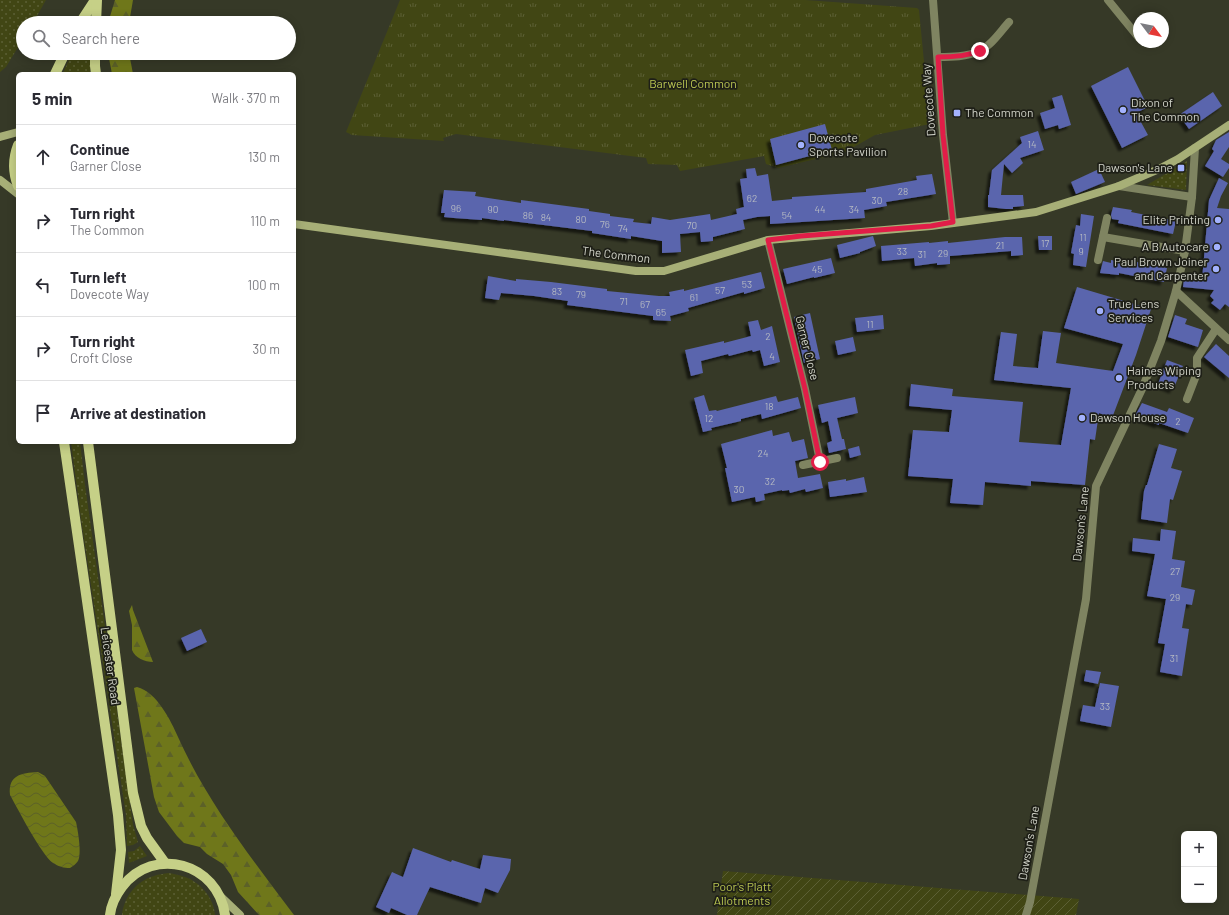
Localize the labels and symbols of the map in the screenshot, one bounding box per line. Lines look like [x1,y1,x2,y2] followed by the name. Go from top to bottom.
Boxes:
[1133,12,1169,48] north arrow
[971,42,989,60] route end
[918,63,938,137] street label: Dovecote Way
[649,76,737,90] park label: Barwell Common
[1131,95,1200,123] place label: Dixon of The Common
[965,105,1034,119] place label: The Common
[1118,105,1128,115] marker: Dixon of The Common
[952,108,962,118] marker: The Common
[809,130,887,158] place label: Dovecote Sports Pavilion
[1027,138,1037,150] house number: 14
[796,140,806,150] marker: Dovecote Sports Pavilion
[1098,160,1173,174] place label: Dawson's Lane
[1176,163,1186,173] marker: Dawson's Lane
[898,185,908,197] house number: 28
[747,192,757,204] house number: 62
[872,194,882,206] house number: 30
[451,202,461,214] house number: 96
[488,203,498,215] house number: 90
[814,203,826,215] house number: 44
[849,203,859,215] house number: 34
[523,209,533,221] house number: 86
[782,209,792,221] house number: 54
[541,211,551,223] house number: 84
[1143,212,1210,226] place label: Elite Printing
[576,213,586,225] house number: 80
[1213,215,1223,225] marker: Elite Printing
[600,218,610,230] house number: 76
[687,219,697,231] house number: 70
[618,222,628,234] house number: 74
[1079,231,1087,243] house number: 11
[1041,237,1049,249] house number: 17
[996,239,1004,251] house number: 21
[1142,239,1209,253] place label: A B Autocare
[1212,242,1222,252] marker: A B Autocare
[581,243,651,265] street label: The Common
[897,245,907,257] house number: 33
[1078,245,1084,257] house number: 9
[938,247,948,259] house number: 29
[918,248,926,260] house number: 31
[1114,254,1209,282] place label: Paul Brown Joiner and Carpenter
[812,263,822,275] house number: 45
[1211,264,1221,274] marker: Paul Brown Joiner and Carpenter
[742,278,752,290] house number: 53
[715,284,725,296] house number: 57
[552,285,562,297] house number: 83
[576,288,586,300] house number: 79
[690,291,698,303] house number: 61
[620,295,628,307] house number: 71
[1108,296,1159,324] place label: True Lens Services
[640,298,650,310] house number: 67
[656,306,666,318] house number: 65
[1095,306,1105,316] marker: True Lens Services
[793,314,823,382] street label: Garner Close
[866,318,874,330] house number: 11
[765,330,771,342] house number: 2
[769,350,775,362] house number: 4
[1127,363,1201,391] place label: Haines Wiping Products
[1114,373,1124,383] marker: Haines Wiping Products
[765,400,773,412] house number: 18
[1090,410,1166,424] place label: Dawson House
[705,412,713,424] house number: 12
[1077,413,1087,423] marker: Dawson House
[1175,415,1181,427] house number: 2
[758,447,768,459] house number: 24
[811,453,829,471] route start
[765,475,775,487] house number: 32
[734,483,744,495] house number: 30
[1069,486,1091,562] street label: Dawson's Lane
[1170,565,1180,577] house number: 27
[1170,591,1180,603] house number: 29
[99,626,123,706] street label: Leicester Road
[1170,652,1178,664] house number: 31
[1100,700,1110,712] house number: 33
[1015,805,1041,881] street label: Dawson's Lane
[713,879,771,907] park label: Poor's Platt Allotments

